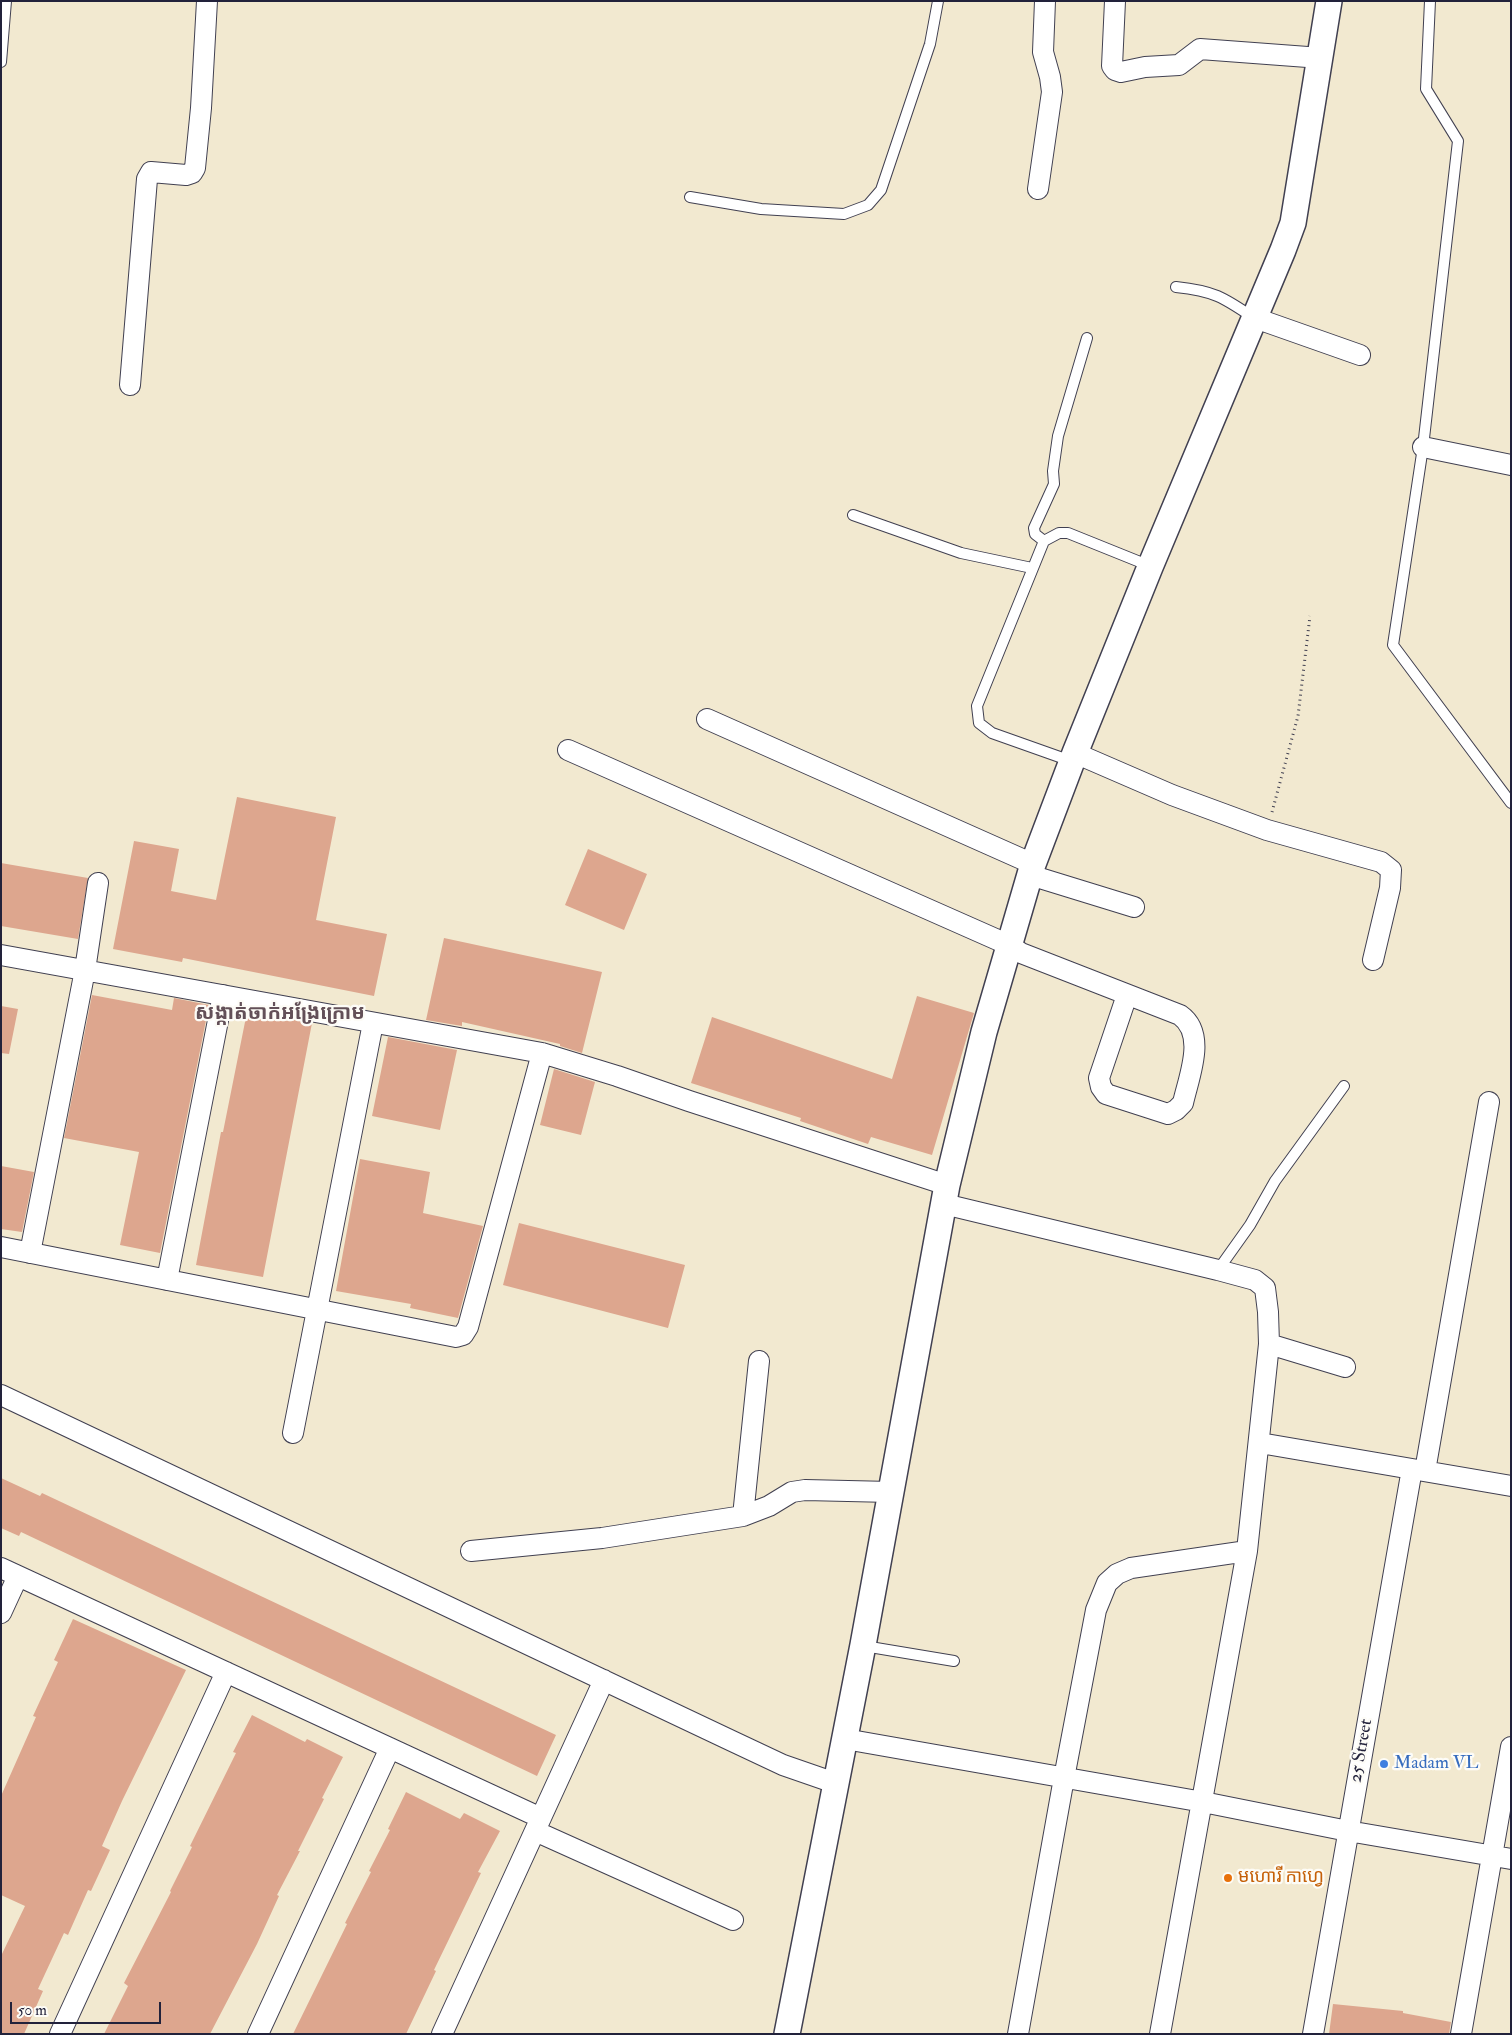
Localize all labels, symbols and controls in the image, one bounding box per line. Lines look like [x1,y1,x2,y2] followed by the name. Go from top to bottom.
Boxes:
[195,1003,365,1027] district label: សង្កាត់ចាក់អង្រែក្រោម
[1346,1718,1378,1784] street label: 25 Street
[1394,1753,1478,1775] place label: Madam VL
[1378,1758,1390,1770] marker: Madam VL
[1238,1867,1324,1889] place label: មហោរី កាហ្វេ
[1222,1872,1234,1884] marker: មហោរី កាហ្វេ
[12,1992,164,2024] scale bar
[18,2001,47,2020] text: 50 m

